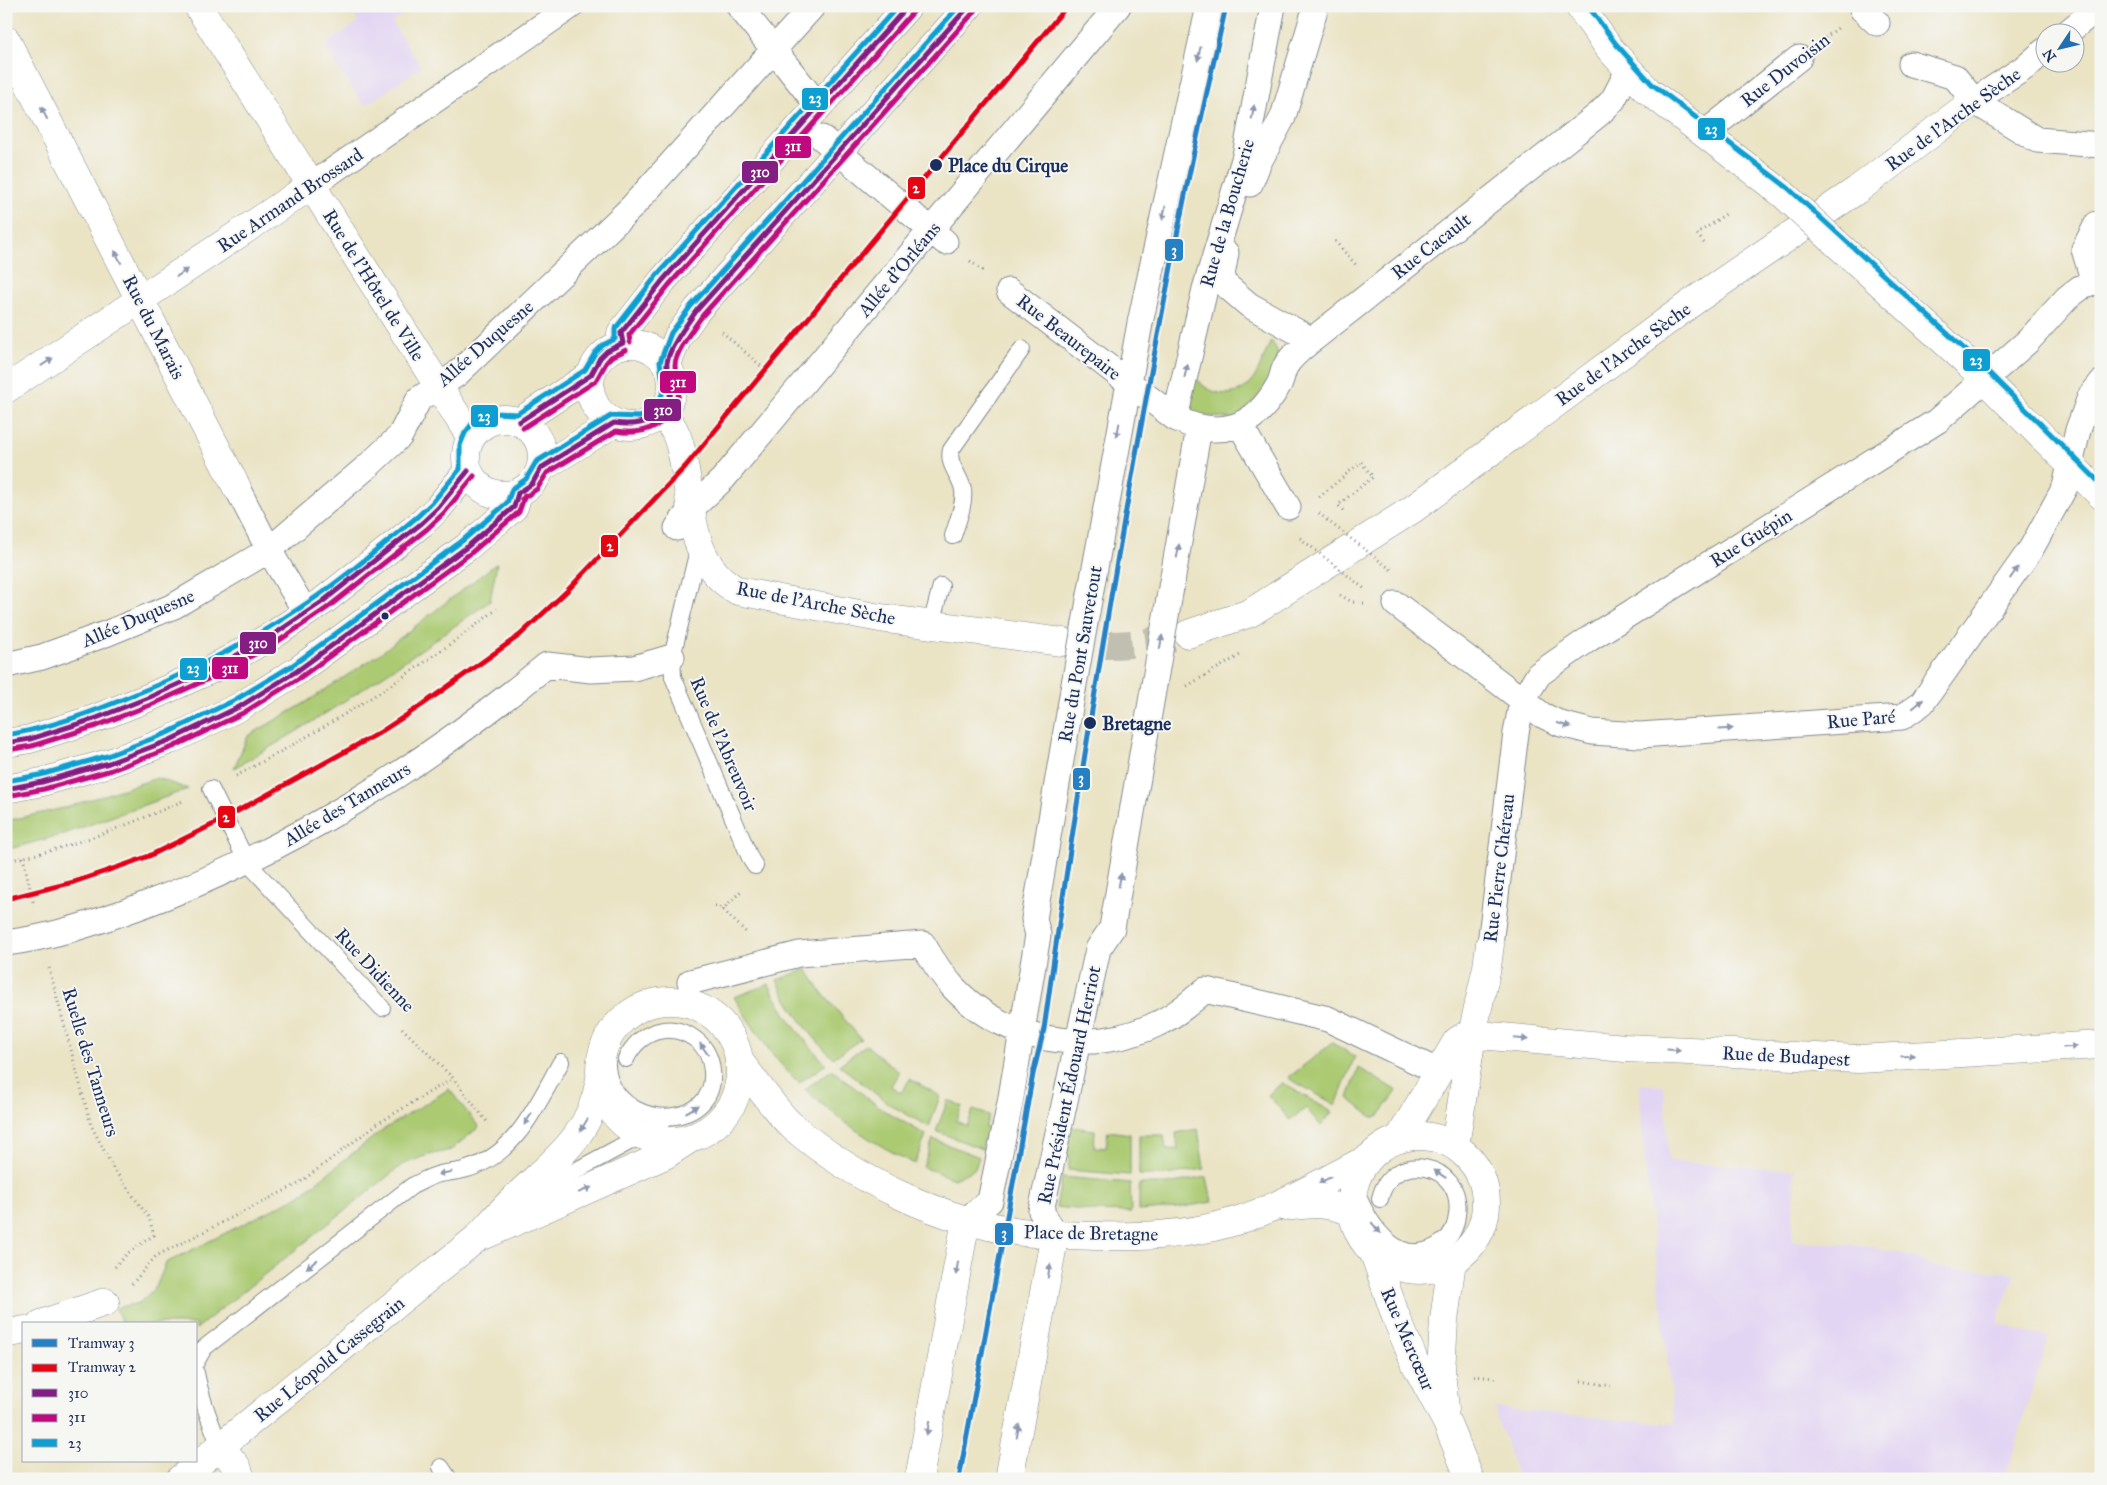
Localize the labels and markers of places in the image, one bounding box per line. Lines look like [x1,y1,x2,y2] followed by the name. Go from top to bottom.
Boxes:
[948,154,1068,178] place label: Place du Cirque
[928,157,944,173] marker: Place du Cirque
[380,611,390,621] unlabelled marker
[1102,712,1171,736] place label: Bretagne
[1082,715,1098,731] marker: Bretagne

